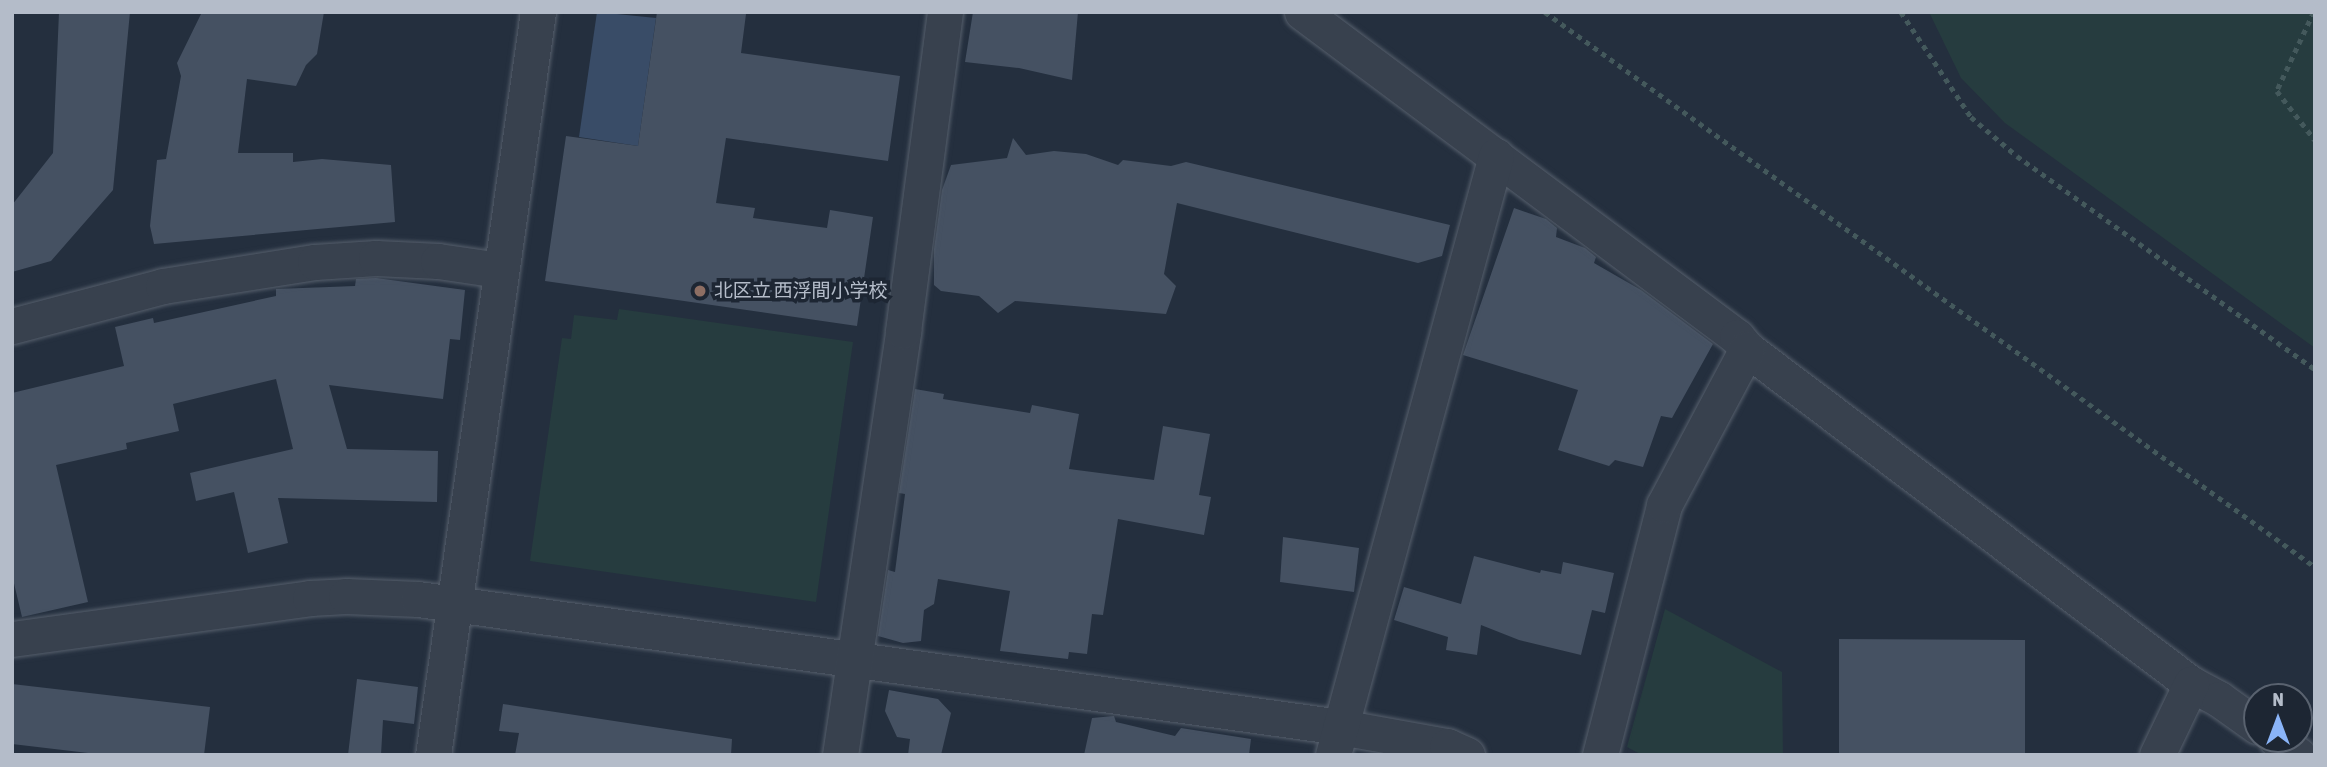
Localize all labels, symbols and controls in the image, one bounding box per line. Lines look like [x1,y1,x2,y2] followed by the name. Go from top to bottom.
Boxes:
[714,280,888,302] place label: 北区立 西浮間小学校
[692,283,708,299] marker: 北区立 西浮間小学校
[2243,683,2313,753] north arrow
[2272,688,2284,710] text: N

